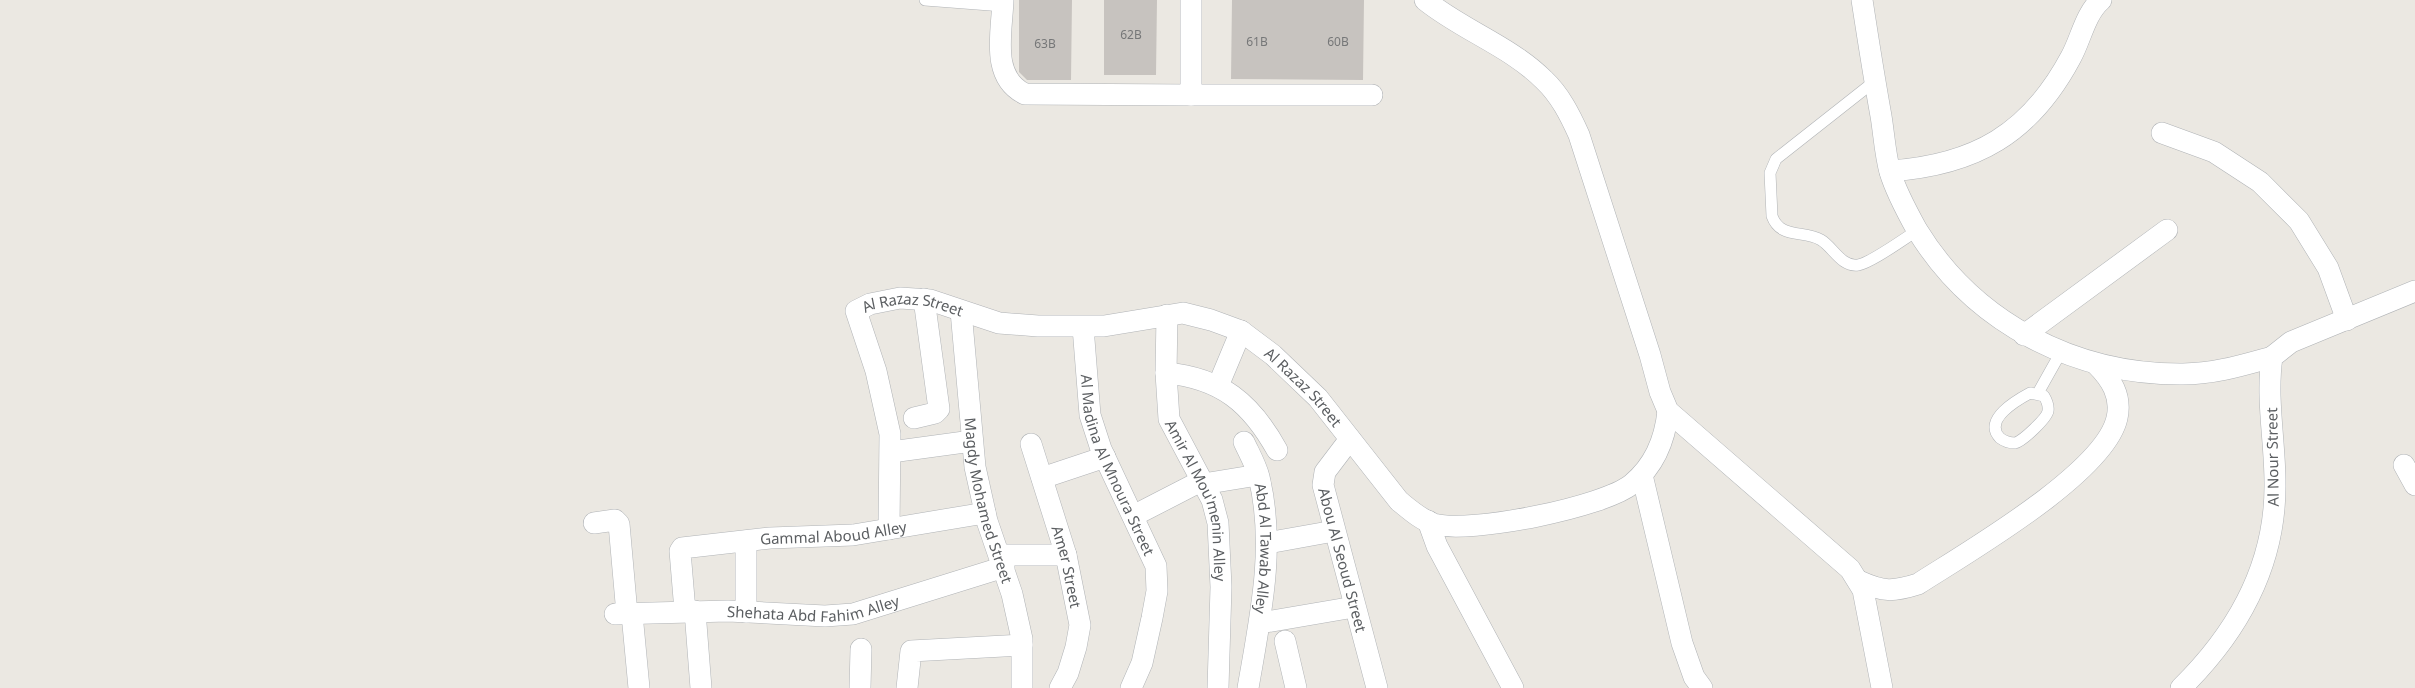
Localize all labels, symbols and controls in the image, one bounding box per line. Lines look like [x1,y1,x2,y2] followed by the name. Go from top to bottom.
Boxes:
[1120,26,1142,43] house number: 62B
[1246,33,1268,50] house number: 61B
[1327,33,1349,50] house number: 60B
[1034,35,1056,52] house number: 63B
[858,288,967,321] street label: Al Razaz Street
[1261,342,1347,431] street label: Al Razaz Street
[1077,374,1160,559] street label: Al Madina Al Mnoura Street
[2261,407,2283,507] street label: Al Nour Street
[1161,416,1231,582] street label: Amir Al Mou'menin Alley
[961,417,1018,586] street label: Magdy Mohamed Street
[1251,481,1276,615] street label: Abd Al Tawab Alley
[1314,485,1372,635] street label: Abou Al Seoud Street
[759,516,908,549] street label: Gammal Aboud Alley
[1047,523,1086,610] street label: Amer Street
[726,590,902,626] street label: Shehata Abd Fahim Alley

